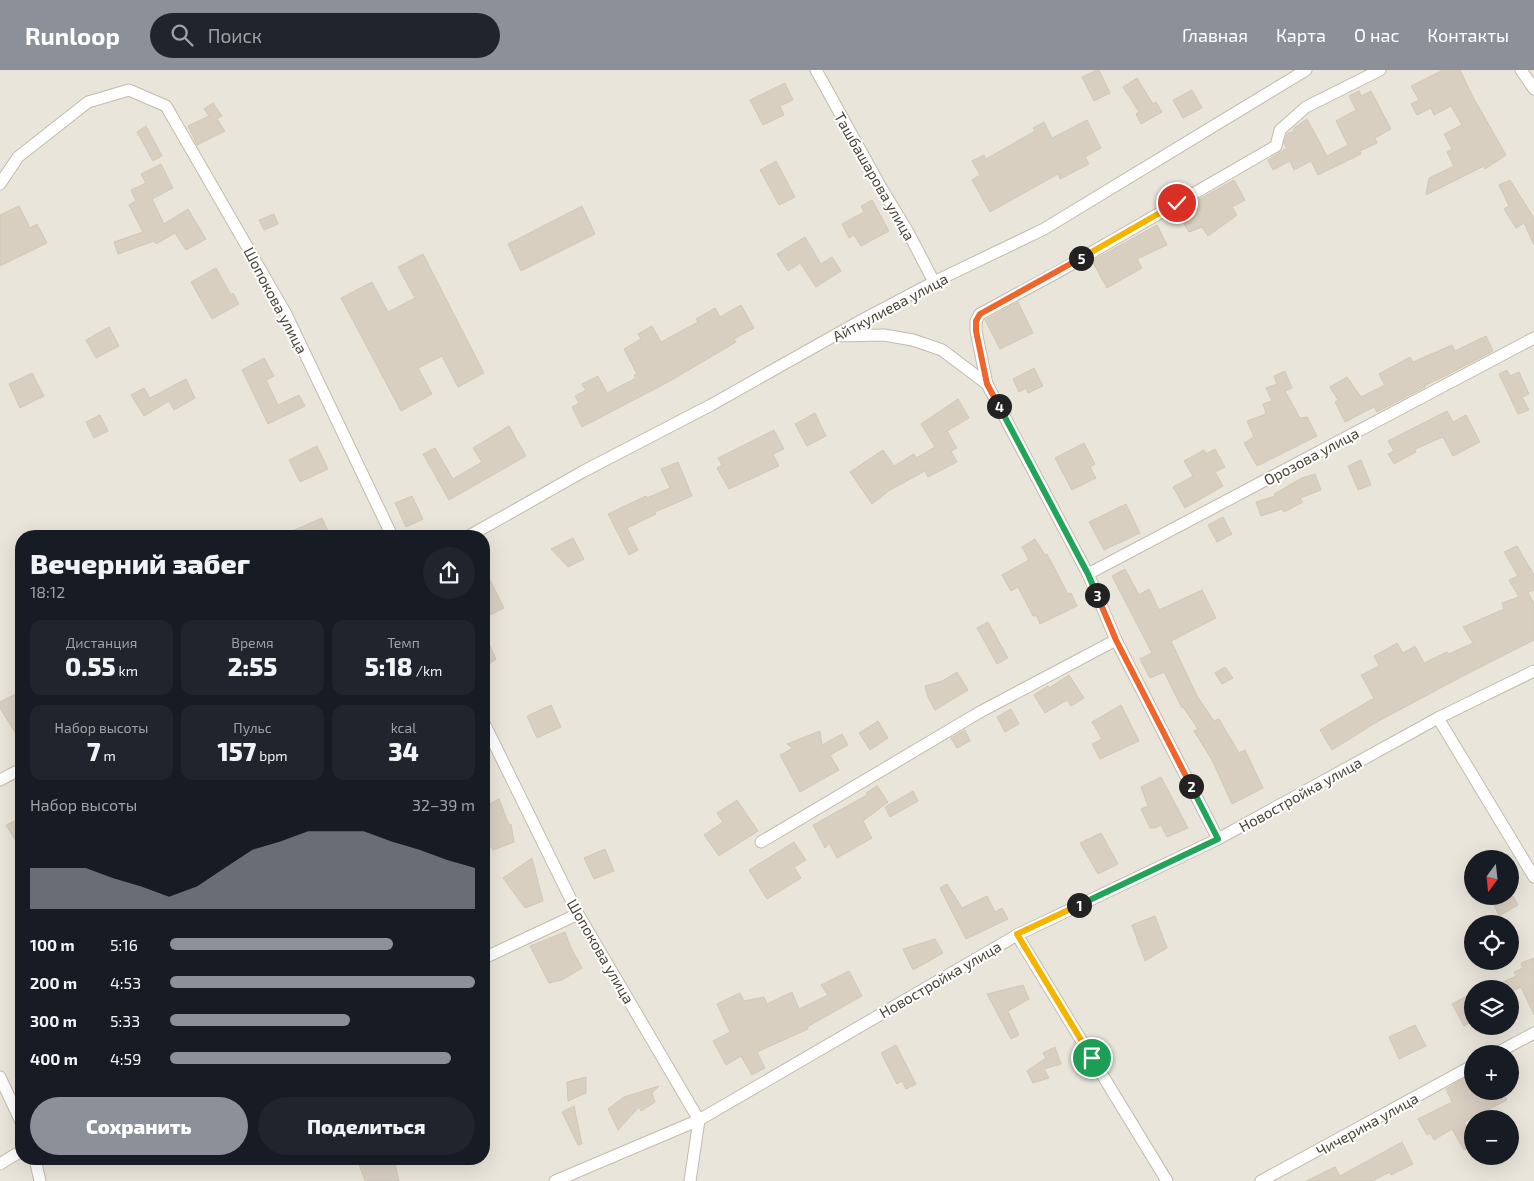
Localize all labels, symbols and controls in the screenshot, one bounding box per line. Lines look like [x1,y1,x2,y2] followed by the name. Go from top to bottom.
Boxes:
[150,13,500,58] search box
[25,21,120,50] text: Runloop
[168,21,196,49] icon: search
[208,24,262,47] text: Поиск
[1182,24,1248,46] text: Главная
[1276,24,1326,46] text: Карта
[1354,24,1399,46] text: О нас
[1427,24,1509,46] text: Контакты
[830,108,919,244] street label: Ташбашарова улица
[1156,182,1198,224] pin
[1163,189,1191,217] icon: check
[239,244,312,357] street label: Шопокова улица
[1068,246,1094,270] pin: 5
[1078,250,1085,267] text: 5
[829,269,951,346] street label: Айткулиева улица
[986,394,1012,418] pin: 4
[995,398,1004,415] text: 4
[1260,423,1362,489] street label: Орозова улица
[30,546,250,580] text: Вечерний забег
[423,547,475,599] button: share
[30,582,65,601] text: 18:12
[1084,582,1110,608] pin: 3
[1094,587,1101,604] text: 3
[66,634,137,651] text: Дистанция
[231,634,274,651] text: Время
[387,634,420,651] text: Темп
[65,651,116,681] text: 0.55
[228,651,277,681] text: 2:55
[365,651,413,681] text: 5:18
[116,662,138,679] text: km
[413,662,442,679] text: /km
[55,719,148,736] text: Набор высоты
[233,719,272,736] text: Пульс
[391,719,416,736] text: kcal
[87,736,101,766] text: 7
[217,736,256,766] text: 157
[388,736,419,766] text: 34
[101,747,116,764] text: m
[256,747,288,764] text: bpm
[1235,753,1365,836] street label: Новостройка улица
[1178,774,1204,798] pin: 2
[1187,778,1196,795] text: 2
[30,795,137,814] text: Набор высоты
[412,795,475,814] text: 32–39 m
[1464,850,1519,905] north arrow
[1464,850,1519,1165] map controls
[1066,892,1092,918] pin: 1
[563,895,638,1007] street label: Шопокова улица
[1076,897,1083,914] text: 1
[1464,915,1519,970] button: locate
[30,935,75,954] text: 100 m
[110,935,138,954] text: 5:16
[876,937,1005,1022] street label: Новостройка улица
[30,973,77,992] text: 200 m
[110,973,141,992] text: 4:53
[1464,980,1519,1035] button: layers
[30,1011,77,1030] text: 300 m
[110,1011,140,1030] text: 5:33
[1071,1037,1113,1079] pin
[1078,1044,1106,1072] icon: arrive
[1464,1045,1519,1100] button: +
[30,1049,78,1068] text: 400 m
[110,1049,141,1068] text: 4:59
[1313,1088,1422,1160] street label: Чичерина улица
[30,1097,248,1155] button: Сохранить
[258,1097,475,1155] button: Поделиться
[1464,1110,1519,1165] button: −

